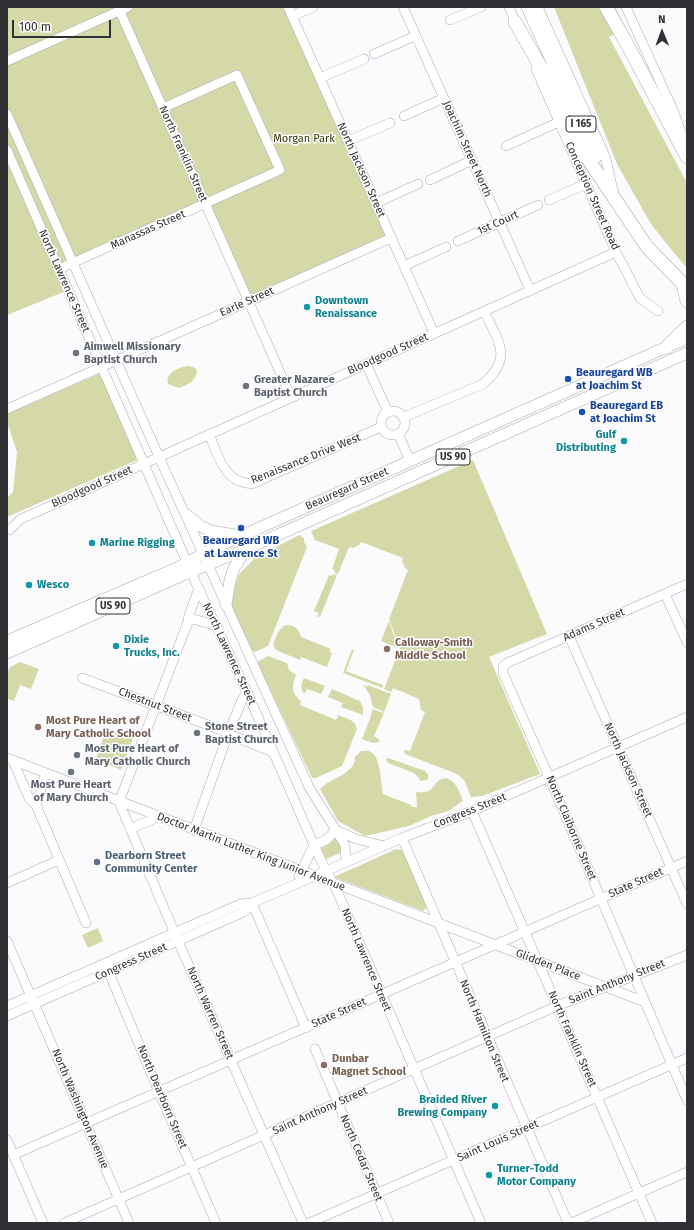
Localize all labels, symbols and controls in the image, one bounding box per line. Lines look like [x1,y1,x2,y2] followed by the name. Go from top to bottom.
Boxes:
[14,12,113,38] scale bar
[642,12,682,52] north arrow
[658,13,666,26] text: N
[19,20,51,34] text: 100 m
[440,99,494,199] street label: Joachim Street North
[156,104,210,204] street label: North Franklin Street
[566,116,596,132] road number: I 165
[334,121,388,219] street label: North Jackson Street
[273,132,335,146] park label: Morgan Park
[562,140,622,252] street label: Conception Street Road
[108,208,188,252] street label: Manassas Street
[475,208,521,238] street label: 1st Court
[35,228,93,334] street label: North Lawrence Street
[218,284,276,320] street label: Earle Street
[315,294,377,320] place label: Downtown Renaissance
[302,302,312,312] marker: Downtown Renaissance
[346,330,430,378] street label: Bloodgood Street
[84,340,181,366] place label: Aimwell Missionary Baptist Church
[71,348,81,358] marker: Aimwell Missionary Baptist Church
[576,366,652,392] place label: Beauregard WB at Joachim St
[254,373,335,399] place label: Greater Nazaree Baptist Church
[563,374,573,384] marker: Beauregard WB at Joachim St
[241,381,251,391] marker: Greater Nazaree Baptist Church
[590,399,663,425] place label: Beauregard EB at Joachim St
[577,407,587,417] marker: Beauregard EB at Joachim St
[556,428,616,454] place label: Gulf Distributing
[249,431,363,487] street label: Renaissance Drive West
[619,436,629,446] marker: Gulf Distributing
[436,449,470,465] road number: US 90
[50,463,134,511] street label: Bloodgood Street
[303,465,391,513] street label: Beauregard Street
[236,523,246,533] marker: Beauregard WB at Lawrence St
[203,534,279,560] place label: Beauregard WB at Lawrence St
[100,536,175,550] place label: Marine Rigging
[87,538,97,548] marker: Marine Rigging
[37,578,69,592] place label: Wesco
[24,580,34,590] marker: Wesco
[96,598,130,614] road number: US 90
[200,601,258,707] street label: North Lawrence Street
[561,606,627,644] street label: Adams Street
[124,633,180,659] place label: Dixie Trucks, Inc.
[395,636,473,662] place label: Calloway-Smith Middle School
[111,641,121,651] marker: Dixie Trucks, Inc.
[382,644,392,654] marker: Calloway-Smith Middle School
[117,685,193,725] street label: Chestnut Street
[46,714,151,740] place label: Most Pure Heart of Mary Catholic School
[205,720,278,746] place label: Stone Street Baptist Church
[601,721,655,819] street label: North Jackson Street
[33,722,43,732] marker: Most Pure Heart of Mary Catholic School
[192,728,202,738] marker: Stone Street Baptist Church
[85,742,190,768] place label: Most Pure Heart of Mary Catholic Church
[72,750,82,760] marker: Most Pure Heart of Mary Catholic Church
[66,767,76,777] marker: Most Pure Heart of Mary Church
[543,774,599,882] street label: North Claiborne Street
[31,778,111,804] place label: Most Pure Heart of Mary Church
[432,790,508,832] street label: Congress Street
[155,810,347,894] street label: Doctor Martin Luther King Junior Avenue
[105,849,197,875] place label: Dearborn Street Community Center
[92,857,102,867] marker: Dearborn Street Community Center
[607,865,665,901] street label: State Street
[338,906,394,1014] street label: North Lawrence Street
[93,940,169,984] street label: Congress Street
[514,947,582,983] street label: Glidden Place
[567,957,667,1007] street label: Saint Anthony Street
[184,965,236,1061] street label: North Warren Street
[456,978,512,1084] street label: North Hamilton Street
[545,989,599,1089] street label: North Franklin Street
[310,995,368,1031] street label: State Street
[134,1043,190,1151] street label: North Dearborn Street
[49,1047,111,1171] street label: North Washington Avenue
[332,1052,406,1078] place label: Dunbar Magnet School
[319,1060,329,1070] marker: Dunbar Magnet School
[270,1084,370,1138] street label: Saint Anthony Street
[397,1093,487,1119] place label: Braided River Brewing Company
[490,1101,500,1111] marker: Braided River Brewing Company
[337,1113,385,1203] street label: North Cedar Street
[455,1117,541,1165] street label: Saint Louis Street
[497,1162,576,1188] place label: Turner-Todd Motor Company
[484,1170,494,1180] marker: Turner-Todd Motor Company

